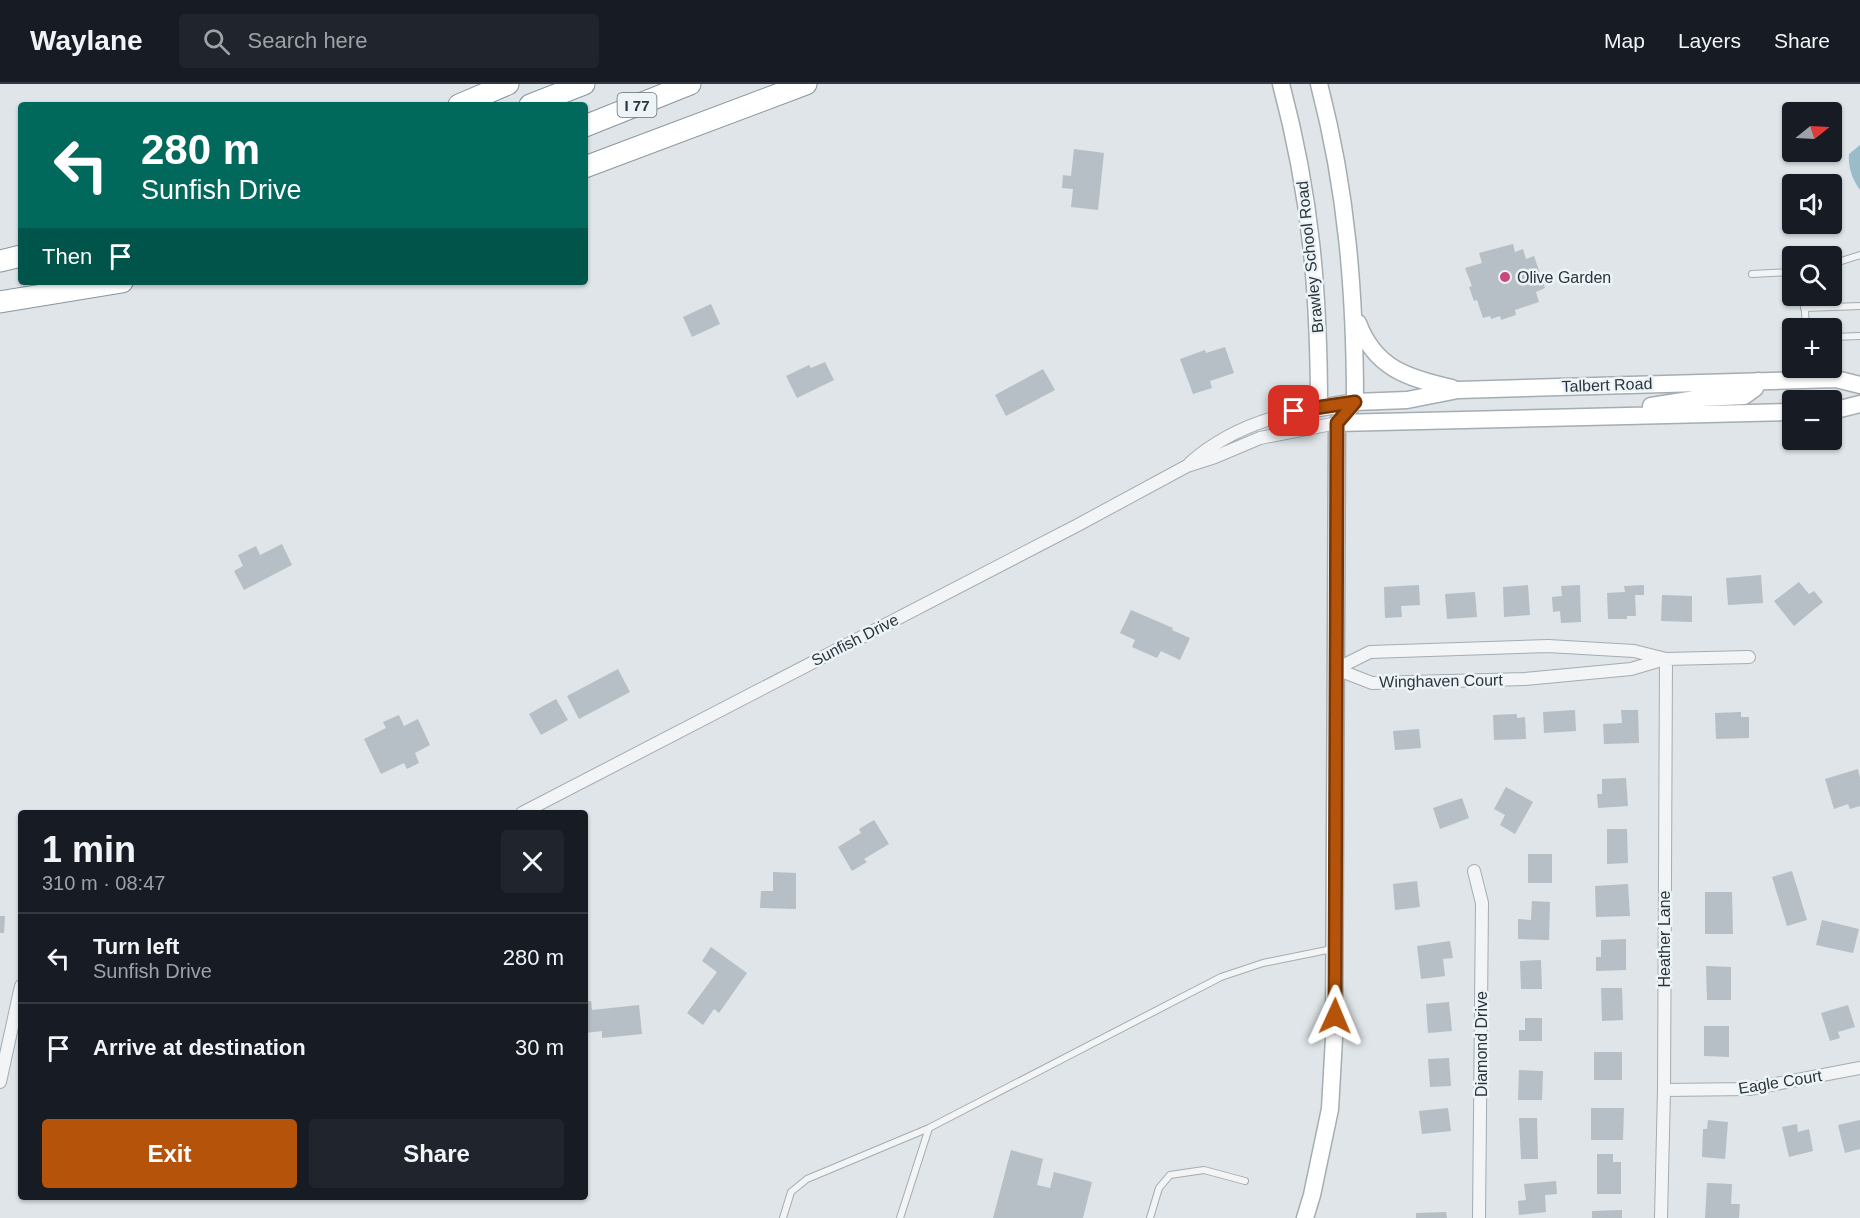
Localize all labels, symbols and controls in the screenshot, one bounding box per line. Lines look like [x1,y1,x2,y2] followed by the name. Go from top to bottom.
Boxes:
[179,14,599,68] search box
[30,25,143,56] text: Waylane
[200,25,233,58] icon: search
[248,28,367,53] text: Search here
[1604,29,1645,52] text: Map
[1678,29,1741,52] text: Layers
[1774,29,1830,52] text: Share
[618,93,656,117] road number: I 77
[1782,102,1842,162] north arrow
[1782,102,1842,450] map controls
[42,126,120,204] icon: left
[141,126,260,173] text: 280 m
[1782,174,1842,234] button: sound
[141,175,302,205] text: Sunfish Drive
[1294,180,1326,334] street label: Brawley School Road
[104,240,137,273] icon: arrive
[42,244,92,269] text: Then
[1782,246,1842,306] button: search
[1517,269,1611,286] place label: Olive Garden
[1498,270,1512,284] marker: Olive Garden
[1782,318,1842,378] button: +
[1561,375,1653,395] street label: Talbert Road
[1268,385,1319,436] pin
[1782,390,1842,450] button: −
[1277,394,1310,427] icon: arrive
[809,611,901,669] street label: Sunfish Drive
[1379,671,1503,691] street label: Winghaven Court
[42,829,136,870] text: 1 min
[501,830,564,893] button: close
[42,872,165,894] text: 310 m · 08:47
[1656,890,1673,987] street label: Heather Lane
[93,934,179,959] text: Turn left
[42,942,75,975] icon: left
[503,945,564,970] text: 280 m
[93,960,212,982] text: Sunfish Drive
[1303,984,1367,1048] position arrow
[1473,991,1490,1097] street label: Diamond Drive
[42,1032,75,1065] icon: arrive
[93,1035,306,1060] text: Arrive at destination
[515,1035,564,1060] text: 30 m
[1737,1067,1824,1097] street label: Eagle Court
[42,1119,297,1188] button: Exit
[309,1119,564,1188] button: Share

